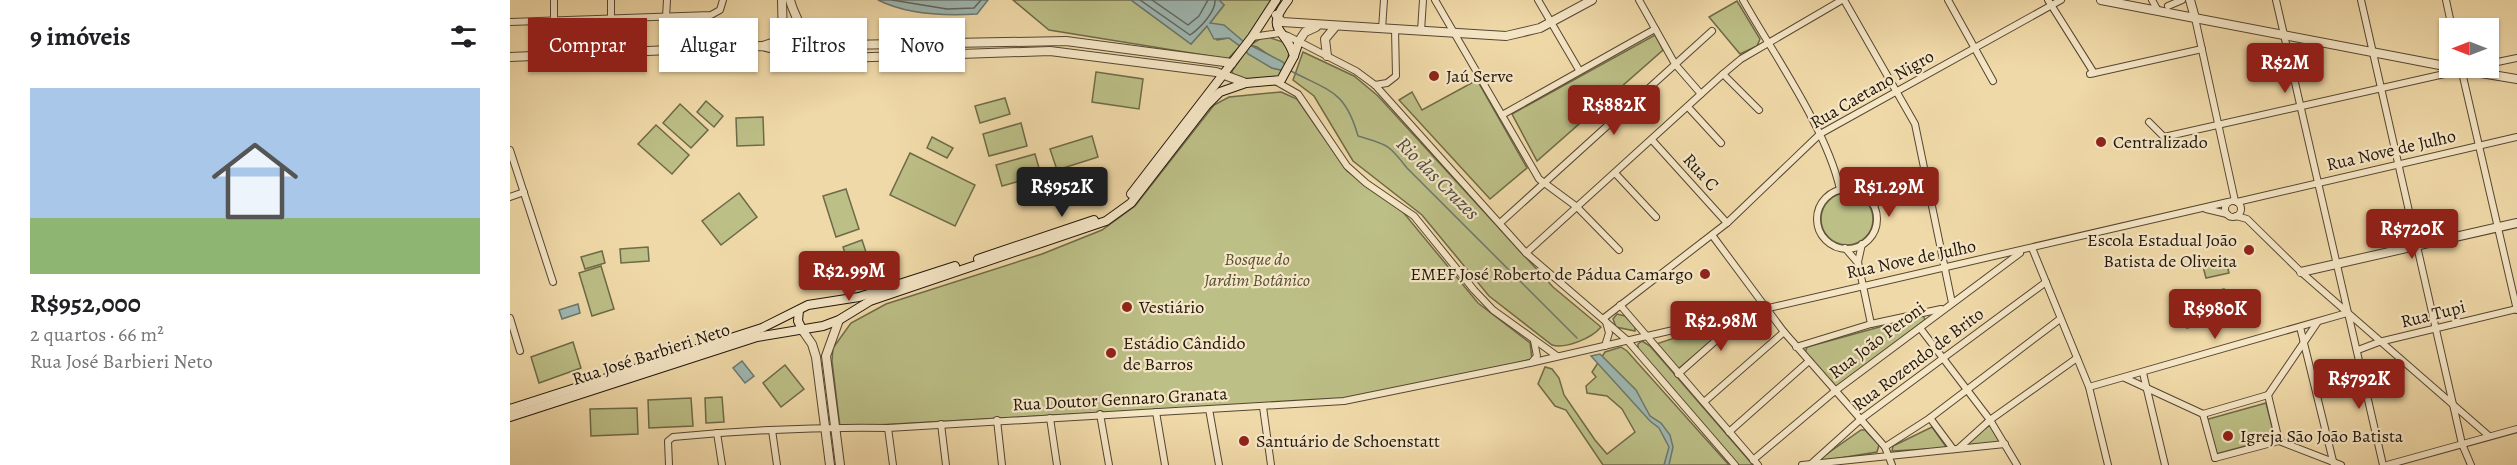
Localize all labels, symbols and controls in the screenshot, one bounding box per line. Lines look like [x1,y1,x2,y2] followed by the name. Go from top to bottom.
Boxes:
[528,18,647,72] chip: Comprar
[659,18,758,72] chip: Alugar
[770,18,867,72] chip: Filtros
[879,18,965,72] chip: Novo
[2439,18,2499,78] north arrow
[2439,18,2499,78] map controls
[30,19,131,54] text: 9 imóveis
[447,20,480,53] icon: filters
[2249,43,2321,94] pin: R$2M
[1806,44,1938,134] street label: Rua Caetano Nigro
[2261,49,2309,76] text: R$2M
[1446,64,1513,88] place label: Jaú Serve
[1427,69,1441,83] marker: Jaú Serve
[1565,85,1663,136] pin: R$882K
[1582,91,1646,118] text: R$882K
[2324,123,2458,177] street label: Rua Nove de Julho
[201,127,309,235] icon: home
[2113,130,2208,154] place label: Centralizado
[1390,131,1485,226] water label: Rio das Cruzes
[2094,135,2108,149] marker: Centralizado
[1678,148,1724,196] street label: Rua C
[1013,167,1111,218] pin: R$952K
[1834,167,1944,218] pin: R$1.29M
[1031,173,1093,200] text: R$952K
[1854,173,1924,200] text: R$1.29M
[2363,209,2461,260] pin: R$720K
[2380,215,2444,242] text: R$720K
[2087,228,2238,273] place label: Escola Estadual João Batista de Oliveita
[1844,234,1978,284] street label: Rua Nove de Julho
[2242,243,2256,257] marker: Escola Estadual João Batista de Oliveita
[1203,247,1310,292] park label: Bosque do Jardim Botânico
[794,251,904,302] pin: R$2.99M
[813,257,885,284] text: R$2.99M
[1410,262,1693,286] place label: EMEF José Roberto de Pádua Camargo
[1698,267,1712,281] marker: EMEF José Roberto de Pádua Camargo
[30,286,141,321] text: R$952,000
[2166,289,2264,340] pin: R$980K
[2398,294,2468,334] street label: Rua Tupi
[1138,295,1204,319] place label: Vestiário
[2183,295,2247,322] text: R$980K
[1824,296,1930,384] street label: Rua João Peroni
[1120,300,1134,314] marker: Vestiário
[1666,301,1776,352] pin: R$2.98M
[1847,302,1989,416] street label: Rua Rozendo de Brito
[1685,307,1757,334] text: R$2.98M
[569,317,733,391] street label: Rua José Barbieri Neto
[30,321,164,348] text: 2 quartos · 66 m²
[1123,331,1245,376] place label: Estádio Cândido de Barros
[1104,346,1118,360] marker: Estádio Cândido de Barros
[30,348,213,375] text: Rua José Barbieri Neto
[2310,359,2408,410] pin: R$792K
[2328,365,2390,392] text: R$792K
[1012,381,1229,417] street label: Rua Doutor Gennaro Granata
[2240,424,2404,448] place label: Igreja São João Batista
[1256,429,1440,453] place label: Santuário de Schoenstatt
[2221,429,2235,443] marker: Igreja São João Batista
[1237,434,1251,448] marker: Santuário de Schoenstatt

